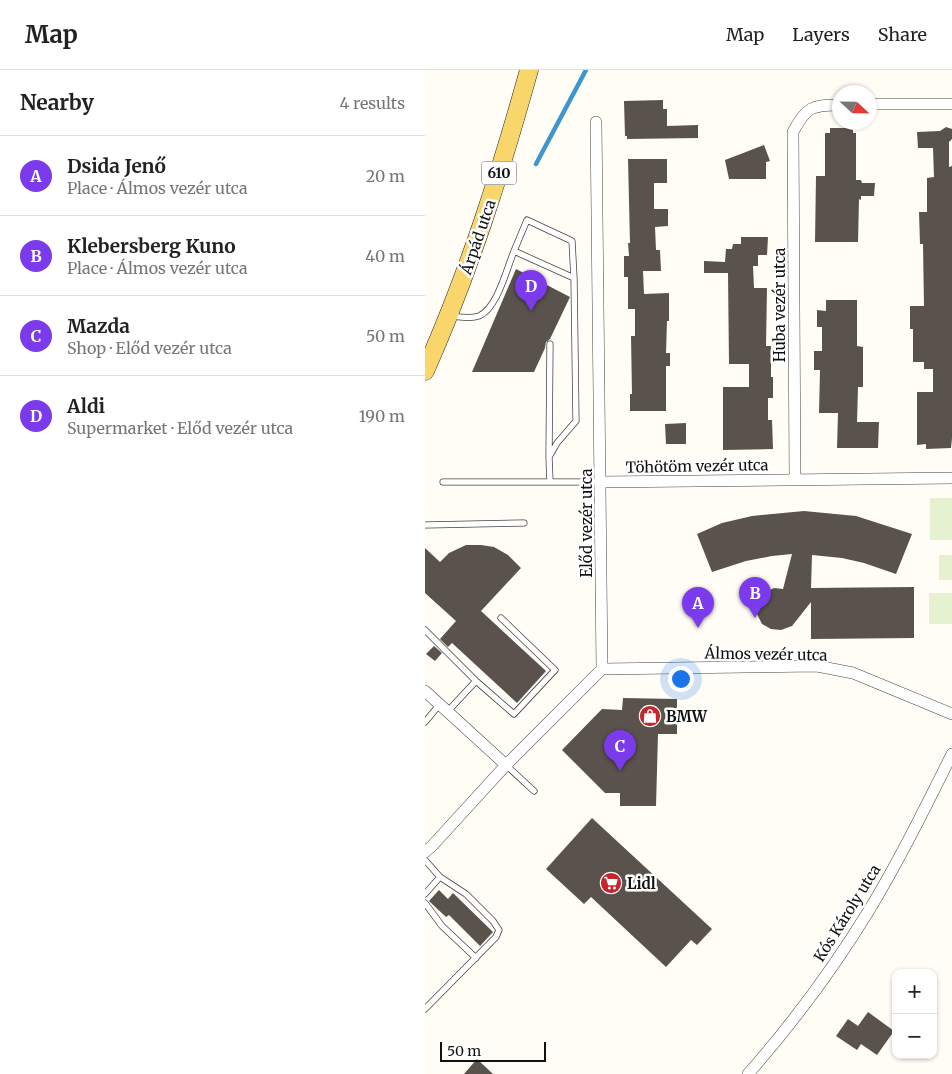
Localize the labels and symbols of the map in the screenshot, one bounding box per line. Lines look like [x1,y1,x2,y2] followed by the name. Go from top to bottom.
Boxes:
[832,85,877,130] north arrow
[481,162,517,185] road number: 610
[455,197,500,278] street label: Árpád utca
[770,248,789,362] street label: Huba vezér utca
[515,270,547,311] pin: D
[625,455,769,477] street label: Töhötöm vezér utca
[577,469,596,577] street label: Előd vezér utca
[739,577,771,618] pin: B
[682,587,714,628] pin: A
[703,642,828,665] street label: Álmos vezér utca
[668,666,694,692] your location
[638,704,662,728] shop icon: BMW
[666,707,708,726] place label: BMW
[604,730,636,771] pin: C
[810,861,884,965] street label: Kós Károly utca
[599,871,623,895] supermarket icon: Lidl
[627,874,656,893] place label: Lidl
[440,1039,546,1062] scale bar

